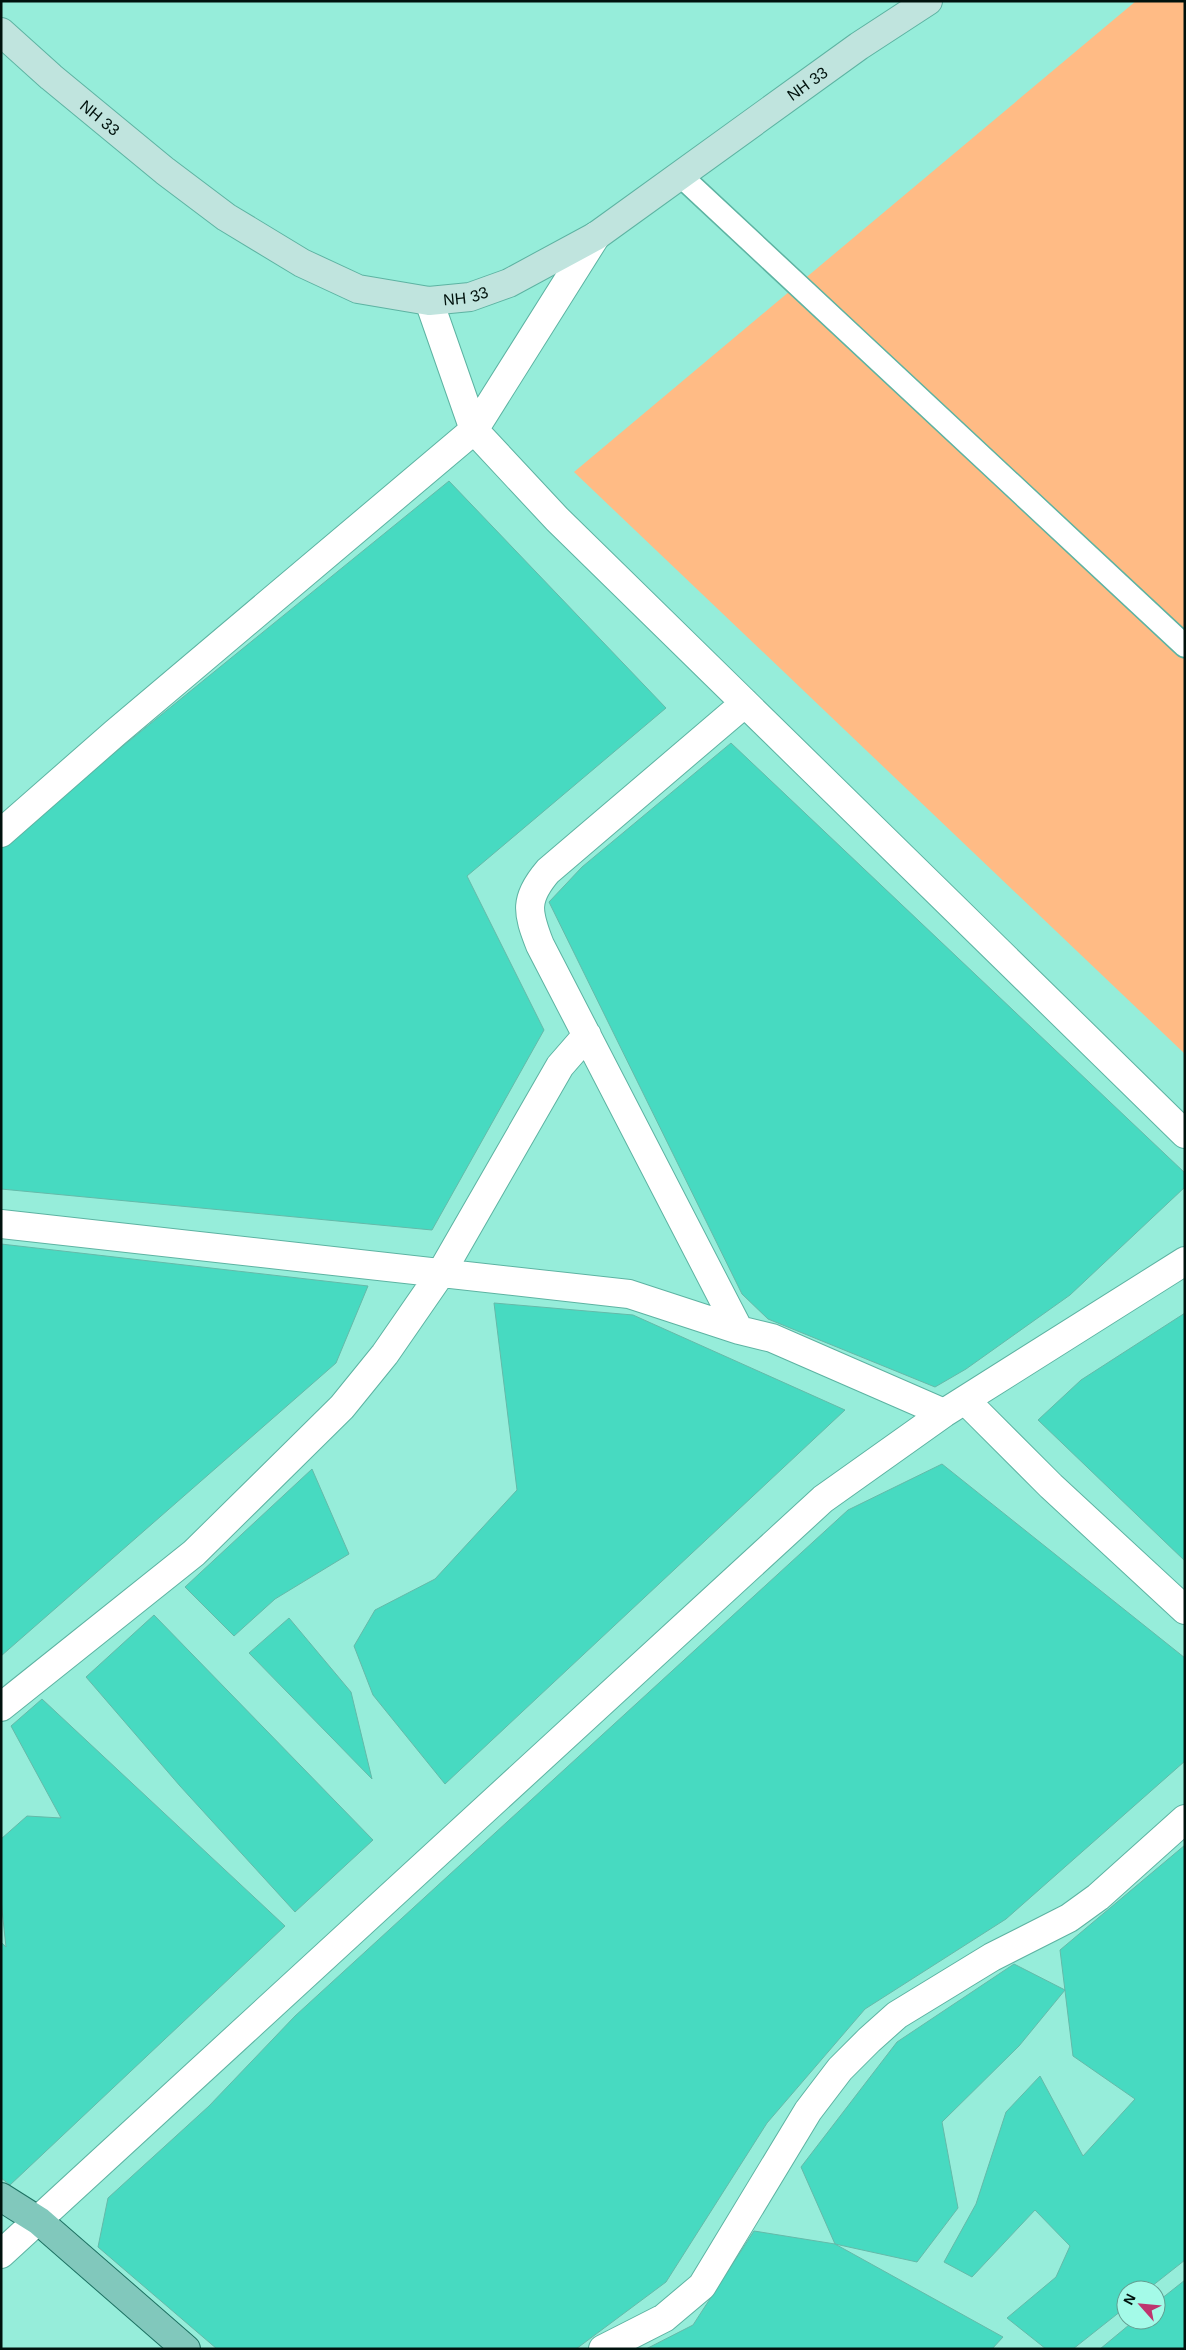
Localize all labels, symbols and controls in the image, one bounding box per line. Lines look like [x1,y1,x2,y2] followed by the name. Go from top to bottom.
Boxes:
[784,64,831,104] street label: NH 33
[77,97,123,139] street label: NH 33
[442,283,491,309] street label: NH 33
[1116,2280,1166,2330] north arrow
[1120,2291,1139,2307] text: N

